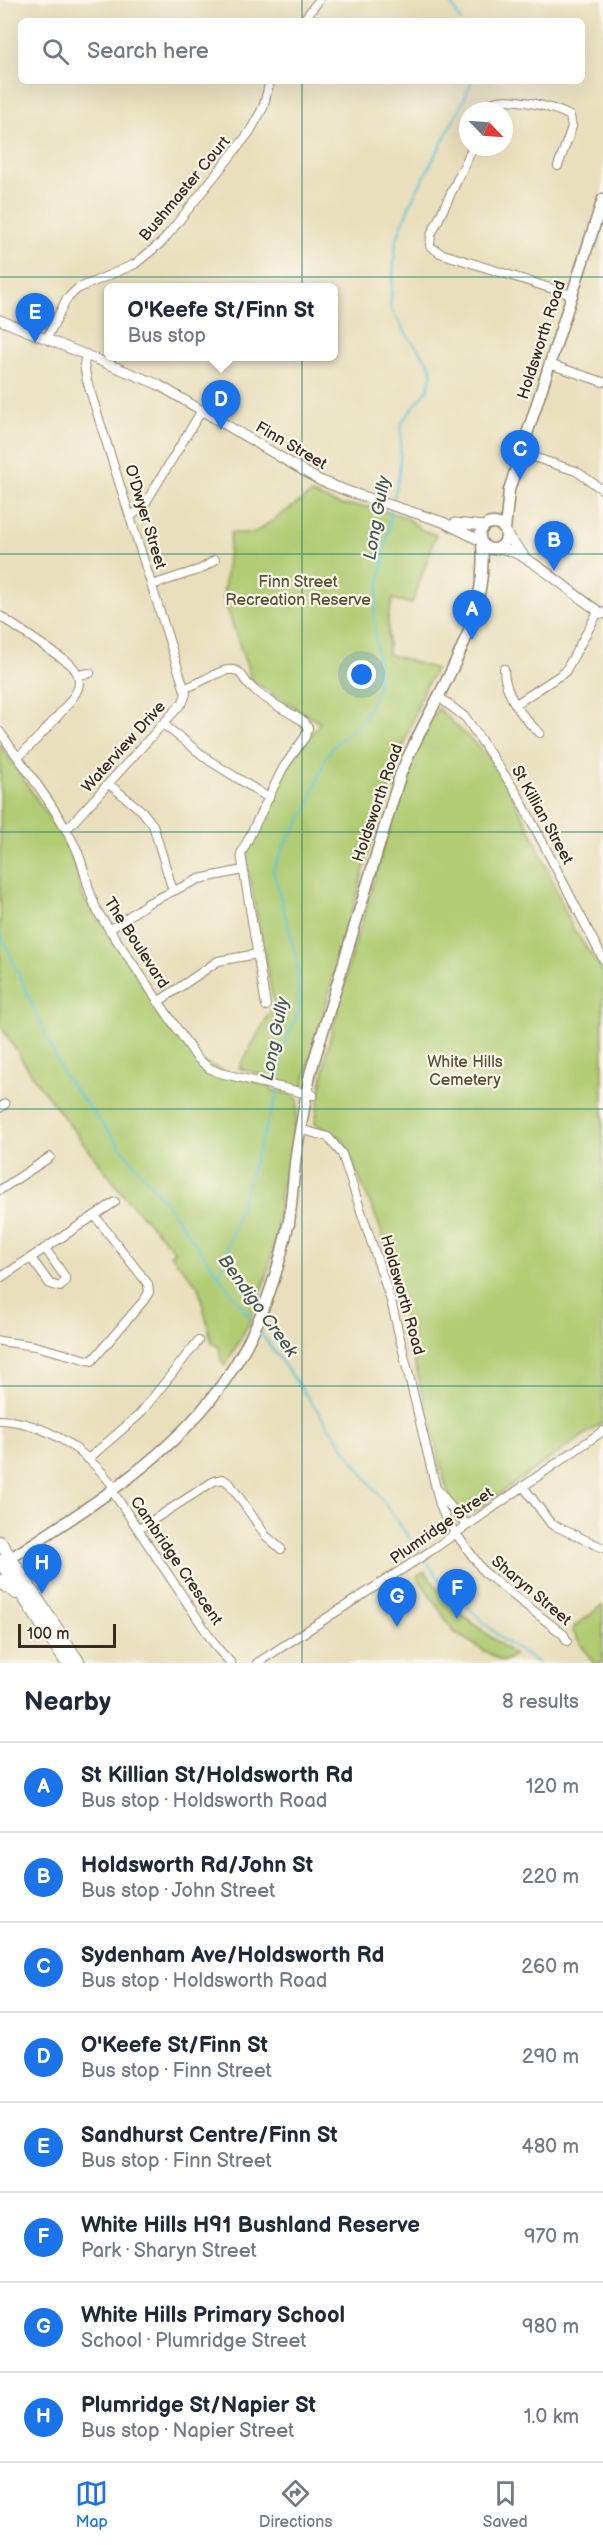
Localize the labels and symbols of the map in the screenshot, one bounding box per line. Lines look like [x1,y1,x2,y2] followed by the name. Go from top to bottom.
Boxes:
[459,102,513,156] north arrow
[136,133,234,245] street label: Bushmaster Court
[514,278,570,402] street label: Holdsworth Road
[15,294,54,343] pin: E
[202,380,240,430] pin: D
[252,418,330,474] street label: Finn Street
[500,430,540,480] pin: C
[120,463,170,572] street label: O'Dwyer Street
[359,473,395,562] water label: Long Gully
[534,522,574,571] pin: B
[225,573,371,610] park label: Finn Street Recreation Reserve
[452,590,492,640] pin: A
[347,660,376,689] your location
[78,697,170,796] street label: Waterview Drive
[349,741,407,865] street label: Holdsworth Road
[507,762,577,868] street label: St Killian Street
[100,894,172,992] street label: The Boulevard
[257,994,294,1083] water label: Long Gully
[427,1053,503,1090] park label: White Hills Cemetery
[376,1233,428,1357] street label: Holdsworth Road
[214,1251,303,1362] water label: Bendigo Creek
[387,1483,497,1569] street label: Plumridge Street
[126,1493,226,1629] street label: Cambridge Crescent
[22,1544,62,1594] pin: H
[487,1552,575,1630] street label: Sharyn Street
[438,1570,476,1619] pin: F
[378,1578,416,1627] pin: G
[18,1621,116,1648] scale bar

